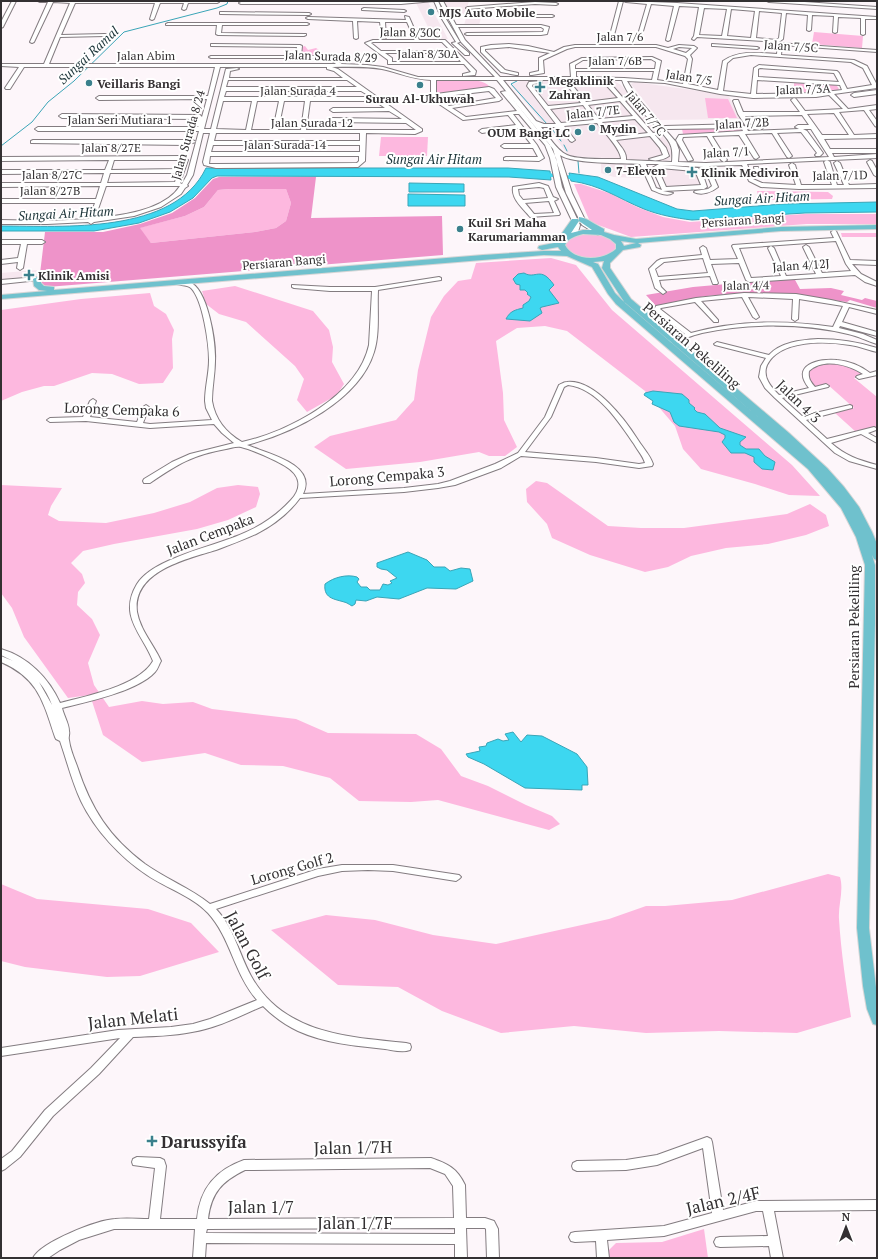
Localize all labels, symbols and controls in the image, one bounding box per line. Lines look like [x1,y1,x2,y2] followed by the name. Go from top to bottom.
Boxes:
[439,5,536,20] place label: MJS Auto Mobile
[426,7,436,17] marker: MJS Auto Mobile
[54,22,123,88] water label: Sungai Ramal
[379,24,441,40] street label: Jalan 8/30C
[597,29,644,44] street label: Jalan 7/6
[763,37,819,55] street label: Jalan 7/5C
[397,46,459,61] street label: Jalan 8/30A
[284,47,378,65] street label: Jalan Surada 8/29
[117,48,176,63] street label: Jalan Abim
[588,53,642,68] street label: Jalan 7/6B
[665,66,713,88] street label: Jalan 7/5
[549,73,614,102] place label: Megaklinik Zahran
[97,76,180,91] place label: Veillaris Bangi
[84,78,94,88] marker: Veillaris Bangi
[415,80,425,90] marker: Surau Al-Ukhuwah
[534,81,546,93] marker: Megaklinik Zahran
[775,81,832,97] street label: Jalan 7/3A
[260,83,337,98] street label: Jalan Surada 4
[623,87,669,139] street label: Jalan 7/7C
[168,88,208,182] street label: Jalan Surada 8/24
[366,91,475,106] place label: Surau Al-Ukhuwah
[565,102,621,122] street label: Jalan 7/7E
[68,112,172,127] street label: Jalan Seri Mutiara 1
[715,114,769,132] street label: Jalan 7/2B
[271,115,353,130] street label: Jalan Surada 12
[600,121,637,136] place label: Mydin
[587,123,597,133] marker: Mydin
[487,125,570,140] place label: OUM Bangi LC
[573,127,583,137] marker: OUM Bangi LC
[244,137,327,152] street label: Jalan Surada 14
[81,140,141,155] street label: Jalan 8/27E
[702,143,750,161] street label: Jalan 7/1
[386,150,482,168] water label: Sungai Air Hitam
[616,163,666,178] place label: 7-Eleven
[603,165,613,175] marker: 7-Eleven
[701,165,799,180] place label: Klinik Mediviron
[686,166,698,178] marker: Klinik Mediviron
[22,167,83,182] street label: Jalan 8/27C
[812,167,868,183] street label: Jalan 7/1D
[20,183,80,198] street label: Jalan 8/27B
[714,186,810,210] water label: Sungai Air Hitam
[18,201,114,225] water label: Sungai Air Hitam
[701,210,786,230] street label: Persiaran Bangi
[468,215,566,244] place label: Kuil Sri Maha Karumariamman
[455,224,465,234] marker: Kuil Sri Maha Karumariamman
[242,251,327,273] street label: Persiaran Bangi
[772,256,830,274] street label: Jalan 4/12J
[38,268,110,283] place label: Klinik Amisi
[23,269,35,281] marker: Klinik Amisi
[722,277,770,293] street label: Jalan 4/4
[639,297,745,393] street label: Persiaran Pekeliling
[773,375,825,427] street label: Jalan 4/3
[64,397,181,421] street label: Lorong Cempaka 6
[329,461,445,491] street label: Lorong Cempaka 3
[164,509,256,559] street label: Jalan Cempaka
[844,565,863,689] street label: Persiaran Pekeliling
[249,847,335,889] street label: Lorong Golf 2
[220,907,276,984] street label: Jalan Golf
[87,1002,179,1034] street label: Jalan Melati
[161,1130,247,1153] place label: Darussyifa
[146,1135,158,1147] marker: Darussyifa
[313,1135,393,1159] street label: Jalan 1/7H
[684,1180,762,1220] street label: Jalan 2/4F
[228,1195,294,1218] street label: Jalan 1/7
[826,1207,866,1247] north arrow
[842,1210,851,1224] text: N
[317,1211,393,1234] street label: Jalan 1/7F

